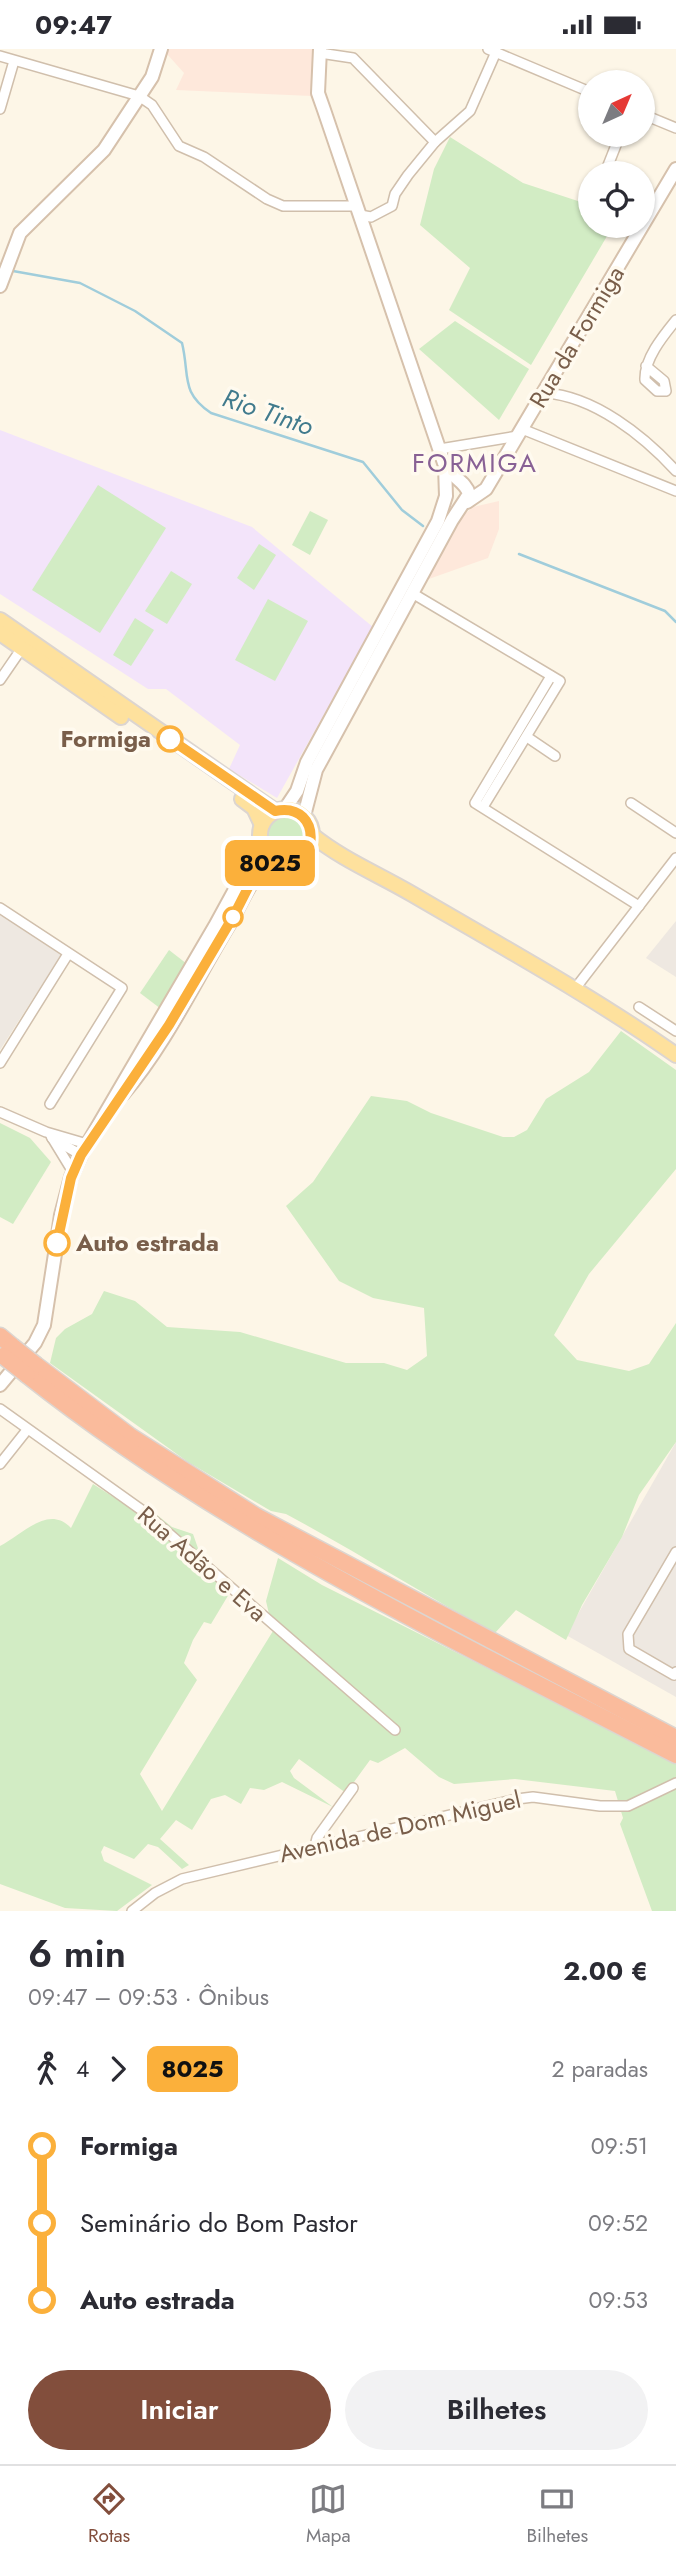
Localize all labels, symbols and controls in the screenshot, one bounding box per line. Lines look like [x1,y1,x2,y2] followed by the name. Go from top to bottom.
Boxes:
[35,6,112,44] text: 09:47
[578,70,654,147] north arrow
[578,70,655,238] map controls
[578,161,655,238] button: locate
[520,259,633,414] street label: Rua da Formiga
[218,379,319,445] water label: Rio Tinto
[412,444,538,482] district label: FORMIGA
[61,721,151,756] place label: Formiga
[157,726,183,752] marker: Formiga
[221,840,319,886] line badge: 8025
[239,845,301,880] text: 8025
[223,907,243,927] unlabelled marker
[75,1225,219,1260] place label: Auto estrada
[44,1230,70,1256] marker: Auto estrada
[130,1498,275,1630] street label: Rua Adão e Eva
[276,1782,524,1871] street label: Avenida de Dom Miguel
[28,1926,126,1981] text: 6 min
[563,1952,648,1990] text: 2.00 €
[28,1980,269,2014] text: 09:47 – 09:53 · Ônibus
[28,2050,66,2088] icon: walk
[99,2050,137,2088] icon: forward
[161,2051,224,2086] text: 8025
[76,2052,89,2086] text: 4
[551,2052,648,2086] text: 2 paradas
[80,2127,178,2165] text: Formiga
[591,2129,648,2163] text: 09:51
[80,2204,358,2242] text: Seminário do Bom Pastor
[588,2206,648,2240] text: 09:52
[80,2281,235,2319] text: Auto estrada
[589,2283,648,2317] text: 09:53
[28,2370,331,2450] button: Iniciar
[345,2370,648,2450] button: Bilhetes
[88,2480,130,2549] tab: Rotas
[306,2480,351,2549] tab: Mapa
[526,2480,588,2549] tab: Bilhetes

